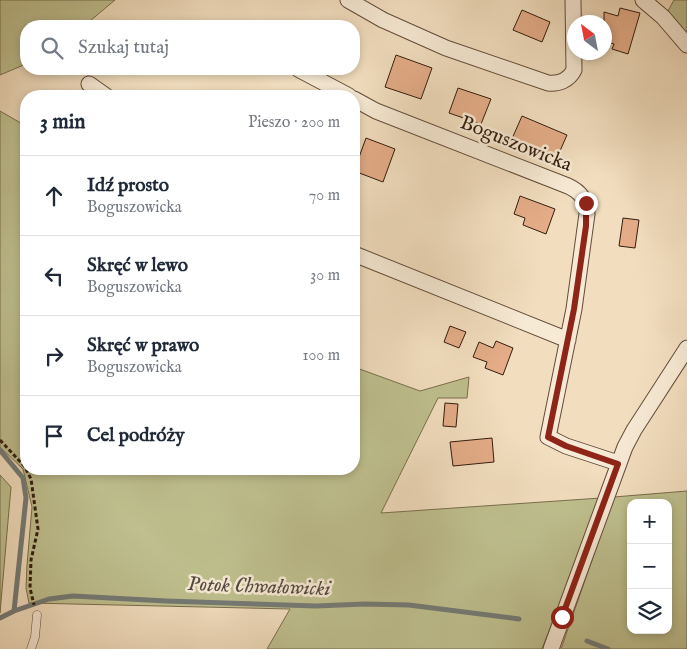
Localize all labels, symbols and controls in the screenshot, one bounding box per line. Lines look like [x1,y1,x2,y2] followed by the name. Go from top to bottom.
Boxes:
[567,15,612,60] north arrow
[20,20,360,75] search box
[38,34,66,62] icon: search
[78,36,169,60] text: Szukaj tutaj
[40,109,85,136] text: 3 min
[456,110,576,178] street label: Boguszowicka
[248,113,340,133] text: Pieszo · 200 m
[87,174,169,198] text: Idź prosto
[40,182,68,210] icon: ahead
[309,186,340,206] text: 70 m
[575,192,598,215] route end
[87,198,182,218] text: Boguszowicka
[87,254,188,278] text: Skręć w lewo
[40,262,68,290] icon: left
[310,266,340,286] text: 30 m
[87,278,182,298] text: Boguszowicka
[87,334,199,358] text: Skręć w prawo
[40,342,68,370] icon: right
[303,346,340,366] text: 100 m
[87,358,182,378] text: Boguszowicka
[40,422,68,450] icon: arrive
[87,424,185,448] text: Cel podróży
[627,499,672,634] map controls
[627,499,672,544] button: +
[627,544,672,589] button: −
[187,571,333,603] water label: Potok Chwałowicki
[627,589,672,634] button: layers
[551,606,574,629] route start

